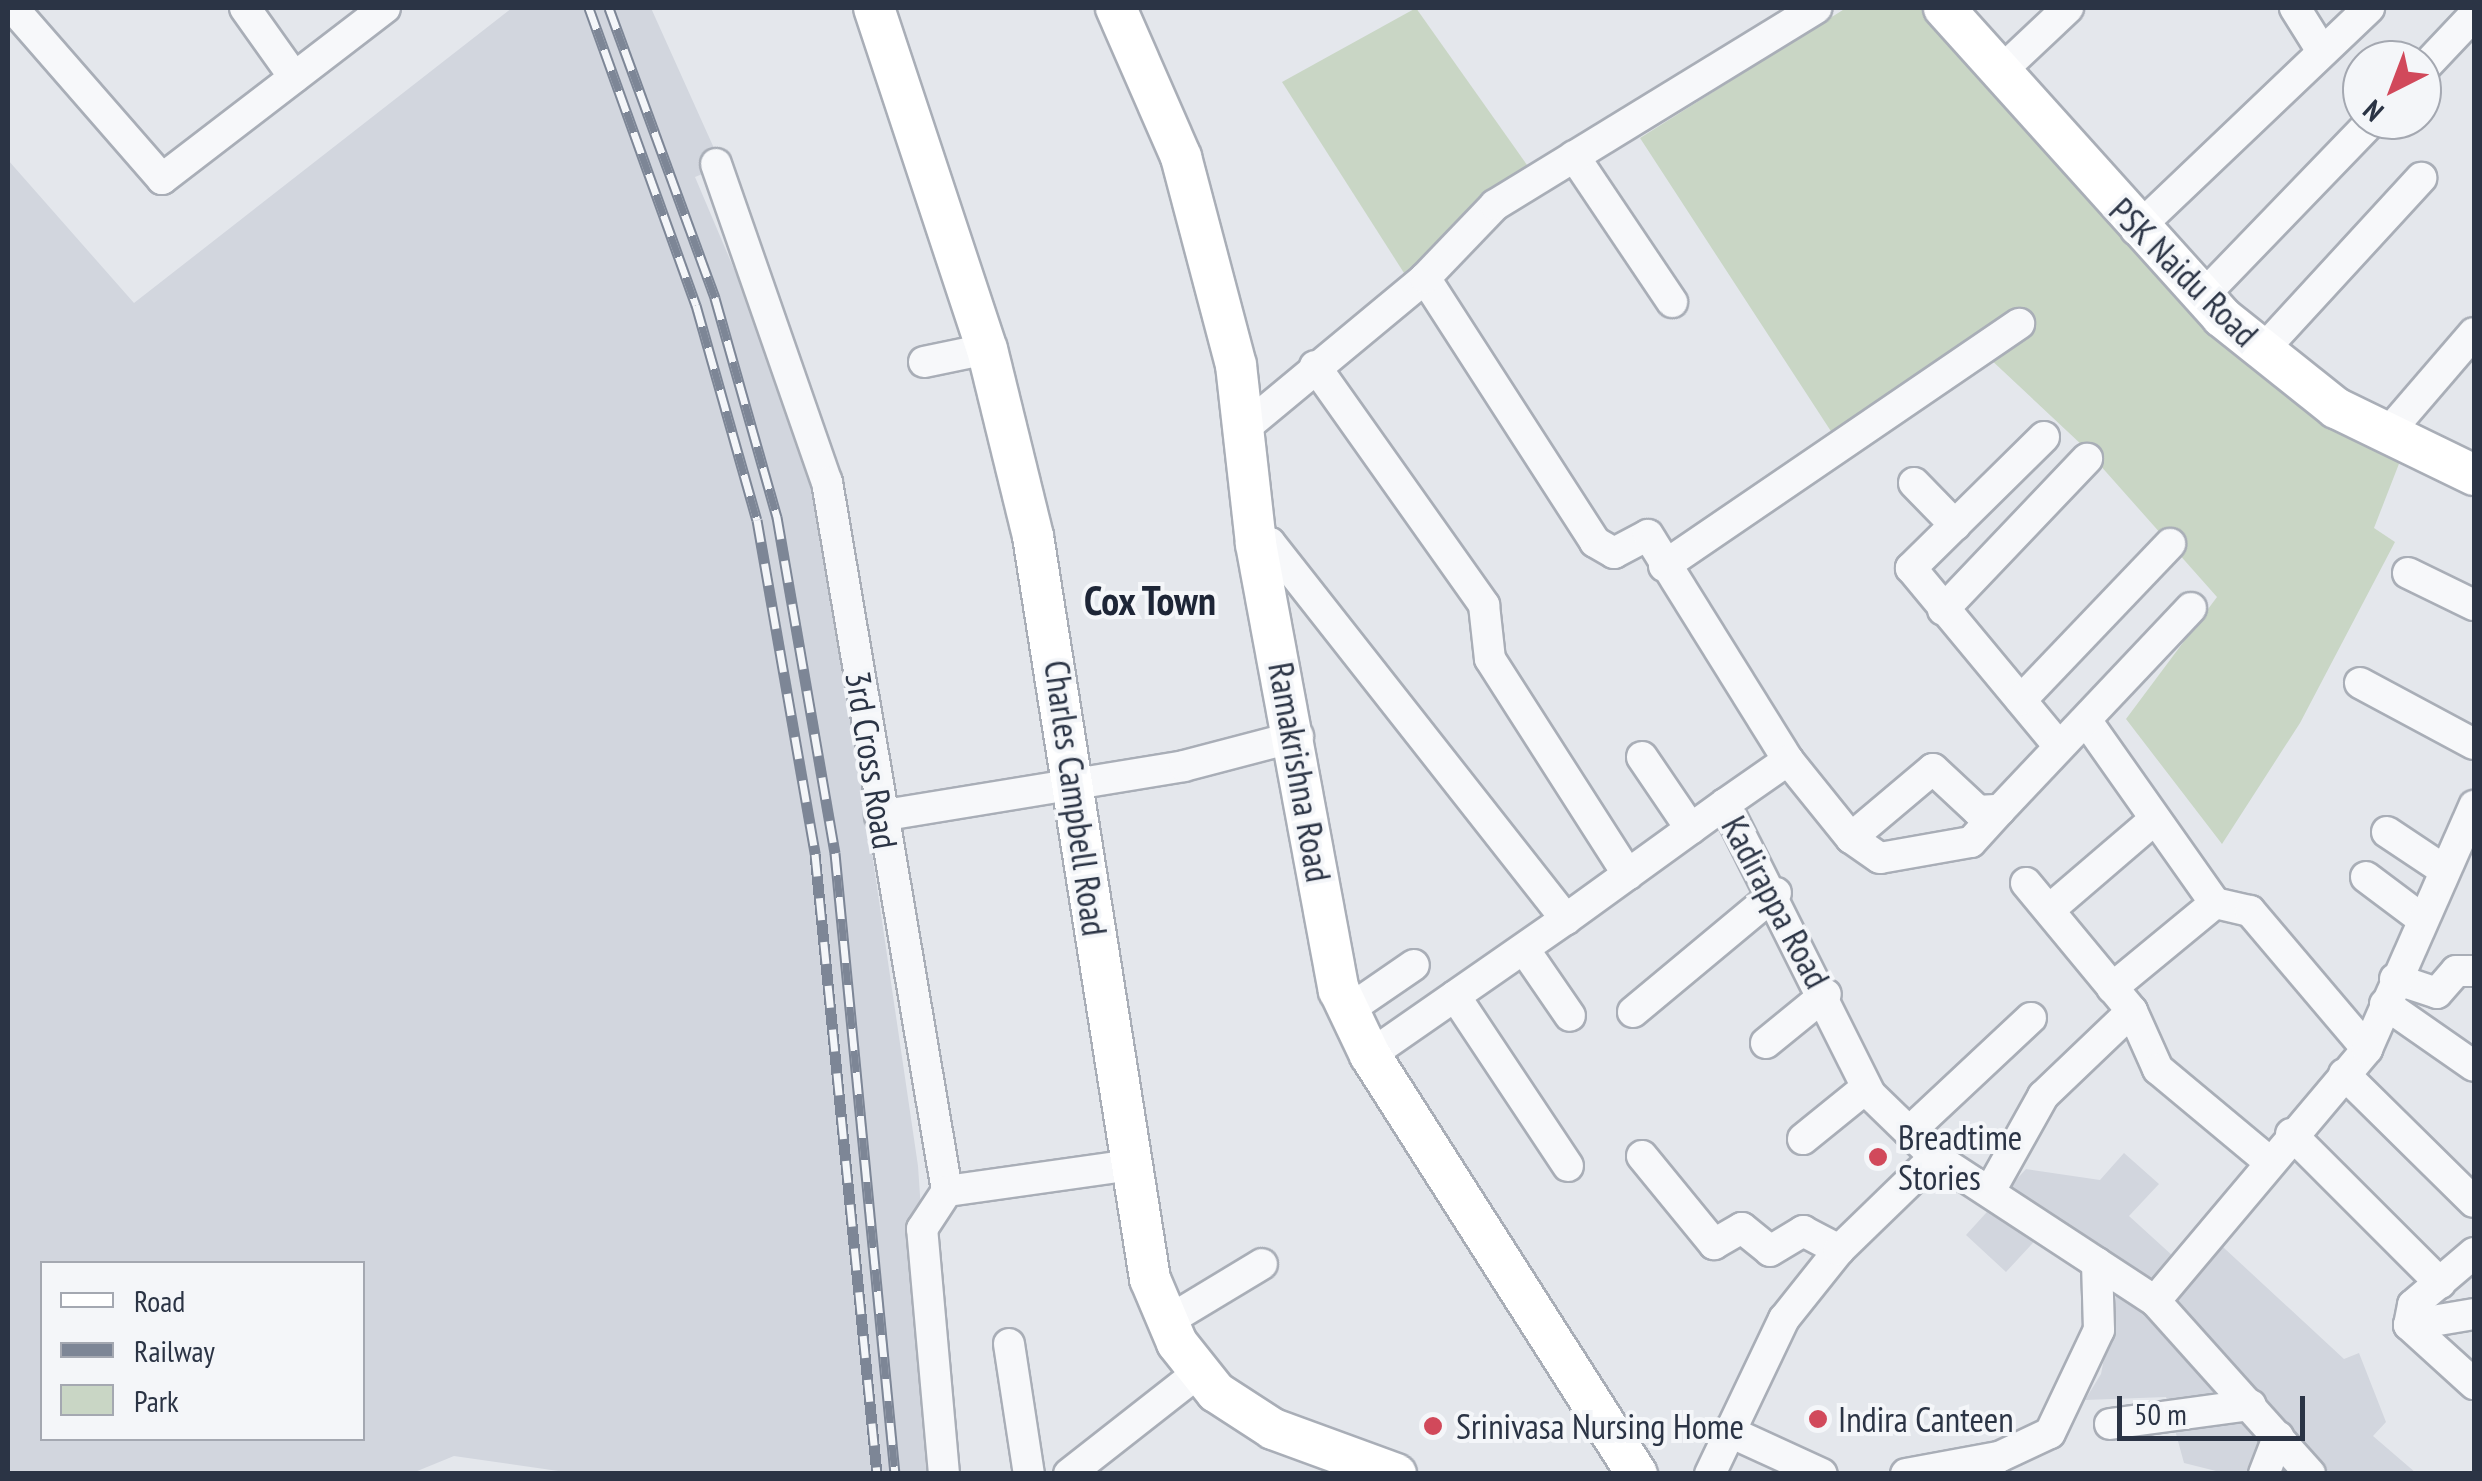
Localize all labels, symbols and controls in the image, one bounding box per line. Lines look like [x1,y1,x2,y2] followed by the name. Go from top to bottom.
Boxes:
[2342,40,2442,140] north arrow
[2355,92,2391,130] text: N
[2101,189,2267,355] street label: PSK Naidu Road
[1083,576,1217,624] district label: Cox Town
[1036,658,1116,938] street label: Charles Campbell Road
[1260,659,1340,885] street label: Ramakrishna Road
[837,668,907,852] street label: 3rd Cross Road
[1713,809,1839,995] street label: Kadirappa Road
[1898,1116,2022,1198] place label: Breadtime Stories
[1867,1146,1889,1168] marker: Breadtime Stories
[40,1261,365,1441] legend
[134,1281,185,1320] text: Road
[134,1331,215,1370] text: Railway
[2122,1376,2310,1438] scale bar
[134,1381,179,1420] text: Park
[2134,1394,2187,1433] text: 50 m
[1838,1398,2014,1440] place label: Indira Canteen
[1456,1405,1744,1447] place label: Srinivasa Nursing Home
[1807,1408,1829,1430] marker: Indira Canteen
[1420,1413,1446,1439] marker: Srinivasa Nursing Home

